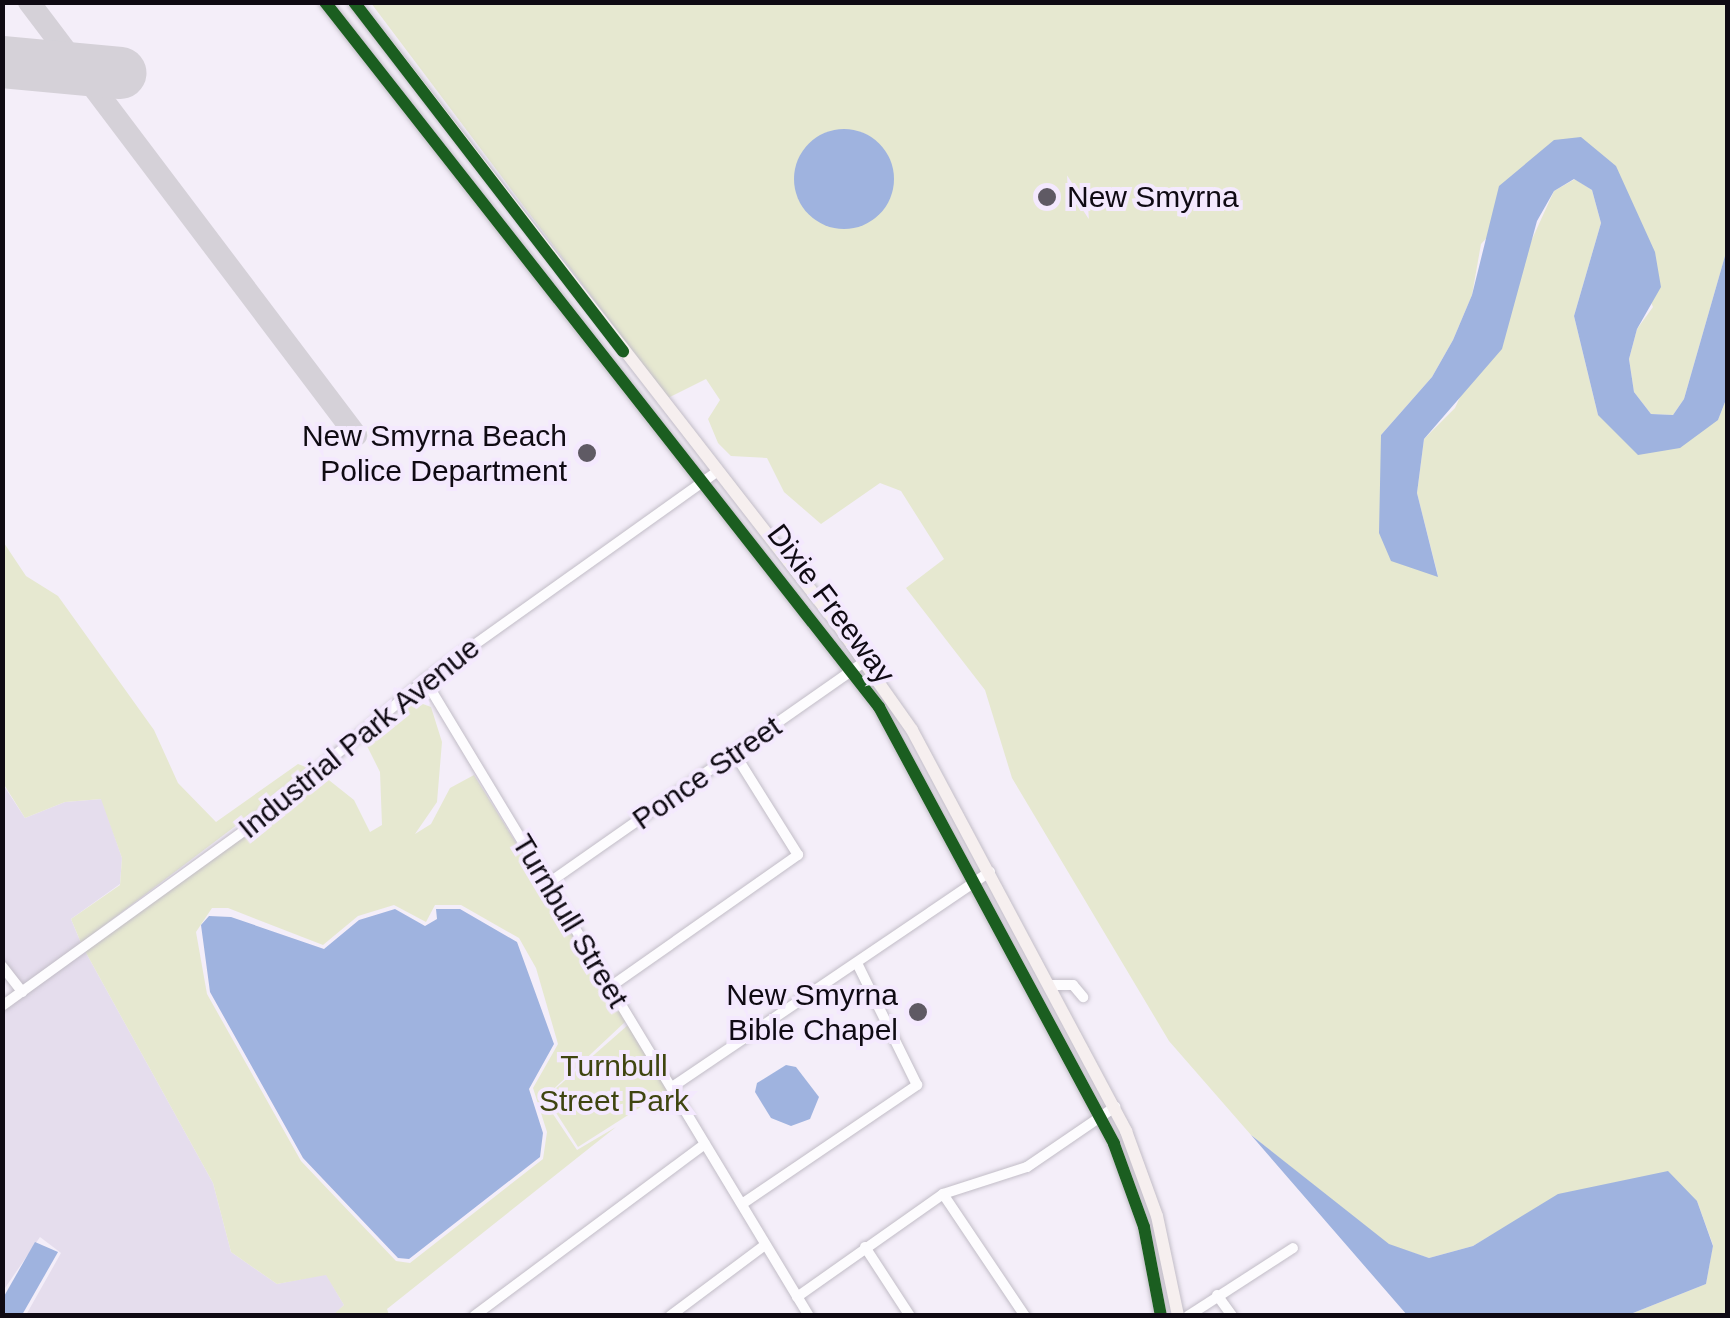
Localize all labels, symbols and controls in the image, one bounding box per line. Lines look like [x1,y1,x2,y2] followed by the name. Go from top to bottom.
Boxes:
[1067,179,1239,215] place label: New Smyrna
[1036,186,1058,208] marker: New Smyrna
[302,418,567,488] place label: New Smyrna Beach Police Department
[576,442,598,464] marker: New Smyrna Beach Police Department
[759,517,903,691] street label: Dixie Freeway
[231,629,487,847] street label: Industrial Park Avenue
[626,709,788,837] street label: Ponce Street
[504,828,636,1014] street label: Turnbull Street
[726,977,898,1048] place label: New Smyrna Bible Chapel
[907,1001,929,1023] marker: New Smyrna Bible Chapel
[539,1048,689,1118] park label: Turnbull Street Park

